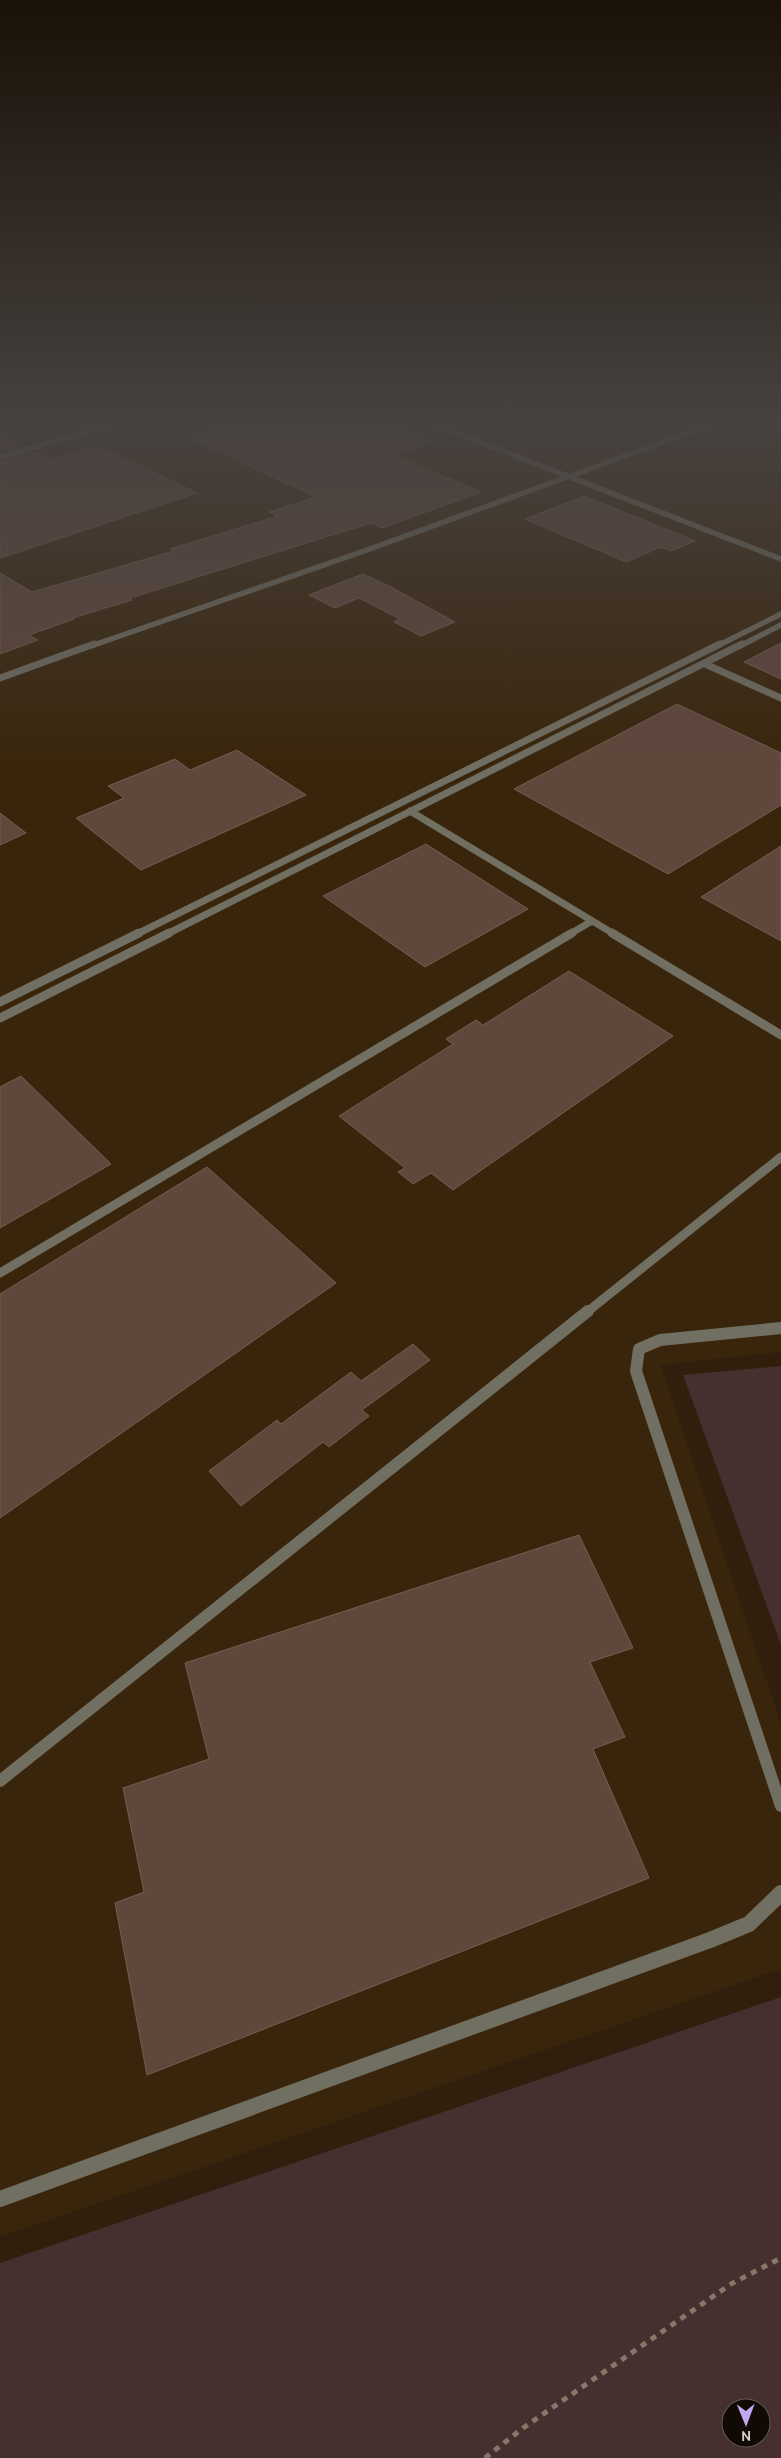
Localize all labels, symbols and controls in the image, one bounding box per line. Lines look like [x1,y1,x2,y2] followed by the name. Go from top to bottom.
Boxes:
[721,2398,771,2448] north arrow
[741,2427,751,2445] text: N

